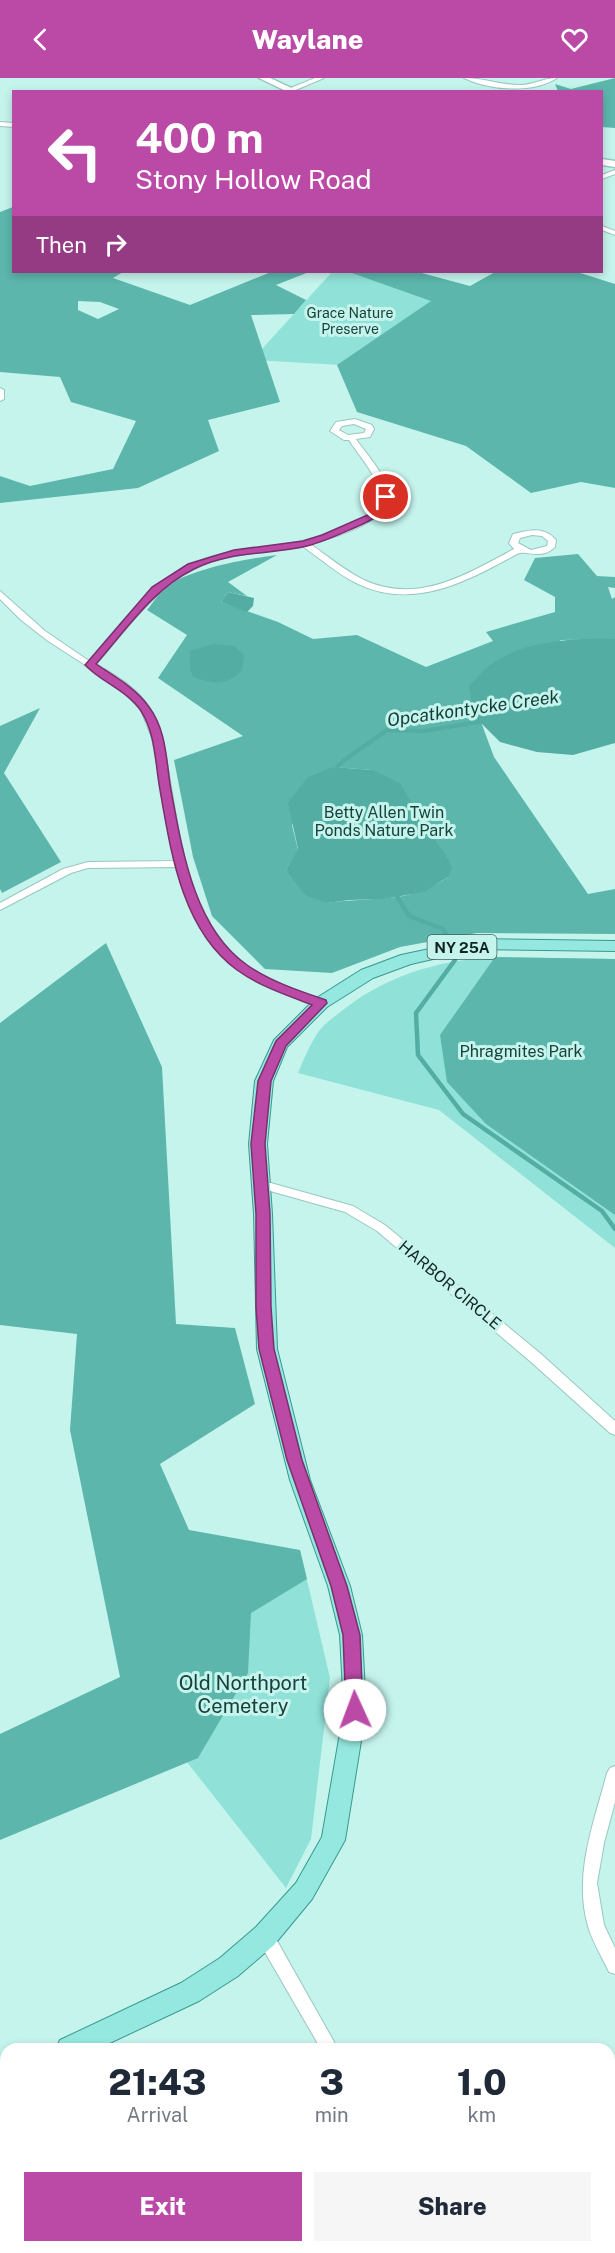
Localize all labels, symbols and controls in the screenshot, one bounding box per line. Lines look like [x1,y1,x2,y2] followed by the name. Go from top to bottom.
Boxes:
[24,23,57,56] icon: back
[252,23,363,55] text: Waylane
[558,23,591,56] icon: heart
[135,113,264,162] text: 400 m
[36,114,114,192] icon: left
[135,163,372,195] text: Stony Hollow Road
[99,228,132,261] icon: right
[36,232,87,258] text: Then
[307,305,393,337] park label: Grace Nature Preserve
[360,471,411,522] pin
[369,480,402,513] icon: arrive
[386,686,561,730] water label: Opcatkontycke Creek
[315,803,453,840] park label: Betty Allen Twin Ponds Nature Park
[428,935,496,959] road number: NY 25A
[459,1042,583,1061] park label: Phragmites Park
[395,1237,505,1333] street label: HARBOR CIRCLE
[179,1671,307,1718] park label: Old Northport Cemetery
[323,1678,387,1742] position arrow
[108,2061,206,2103] text: 21:43
[319,2061,344,2103] text: 3
[457,2061,507,2103] text: 1.0
[126,2103,188,2127] text: Arrival
[315,2103,349,2127] text: min
[468,2103,496,2127] text: km
[24,2172,302,2241] button: Exit
[314,2172,591,2241] button: Share

